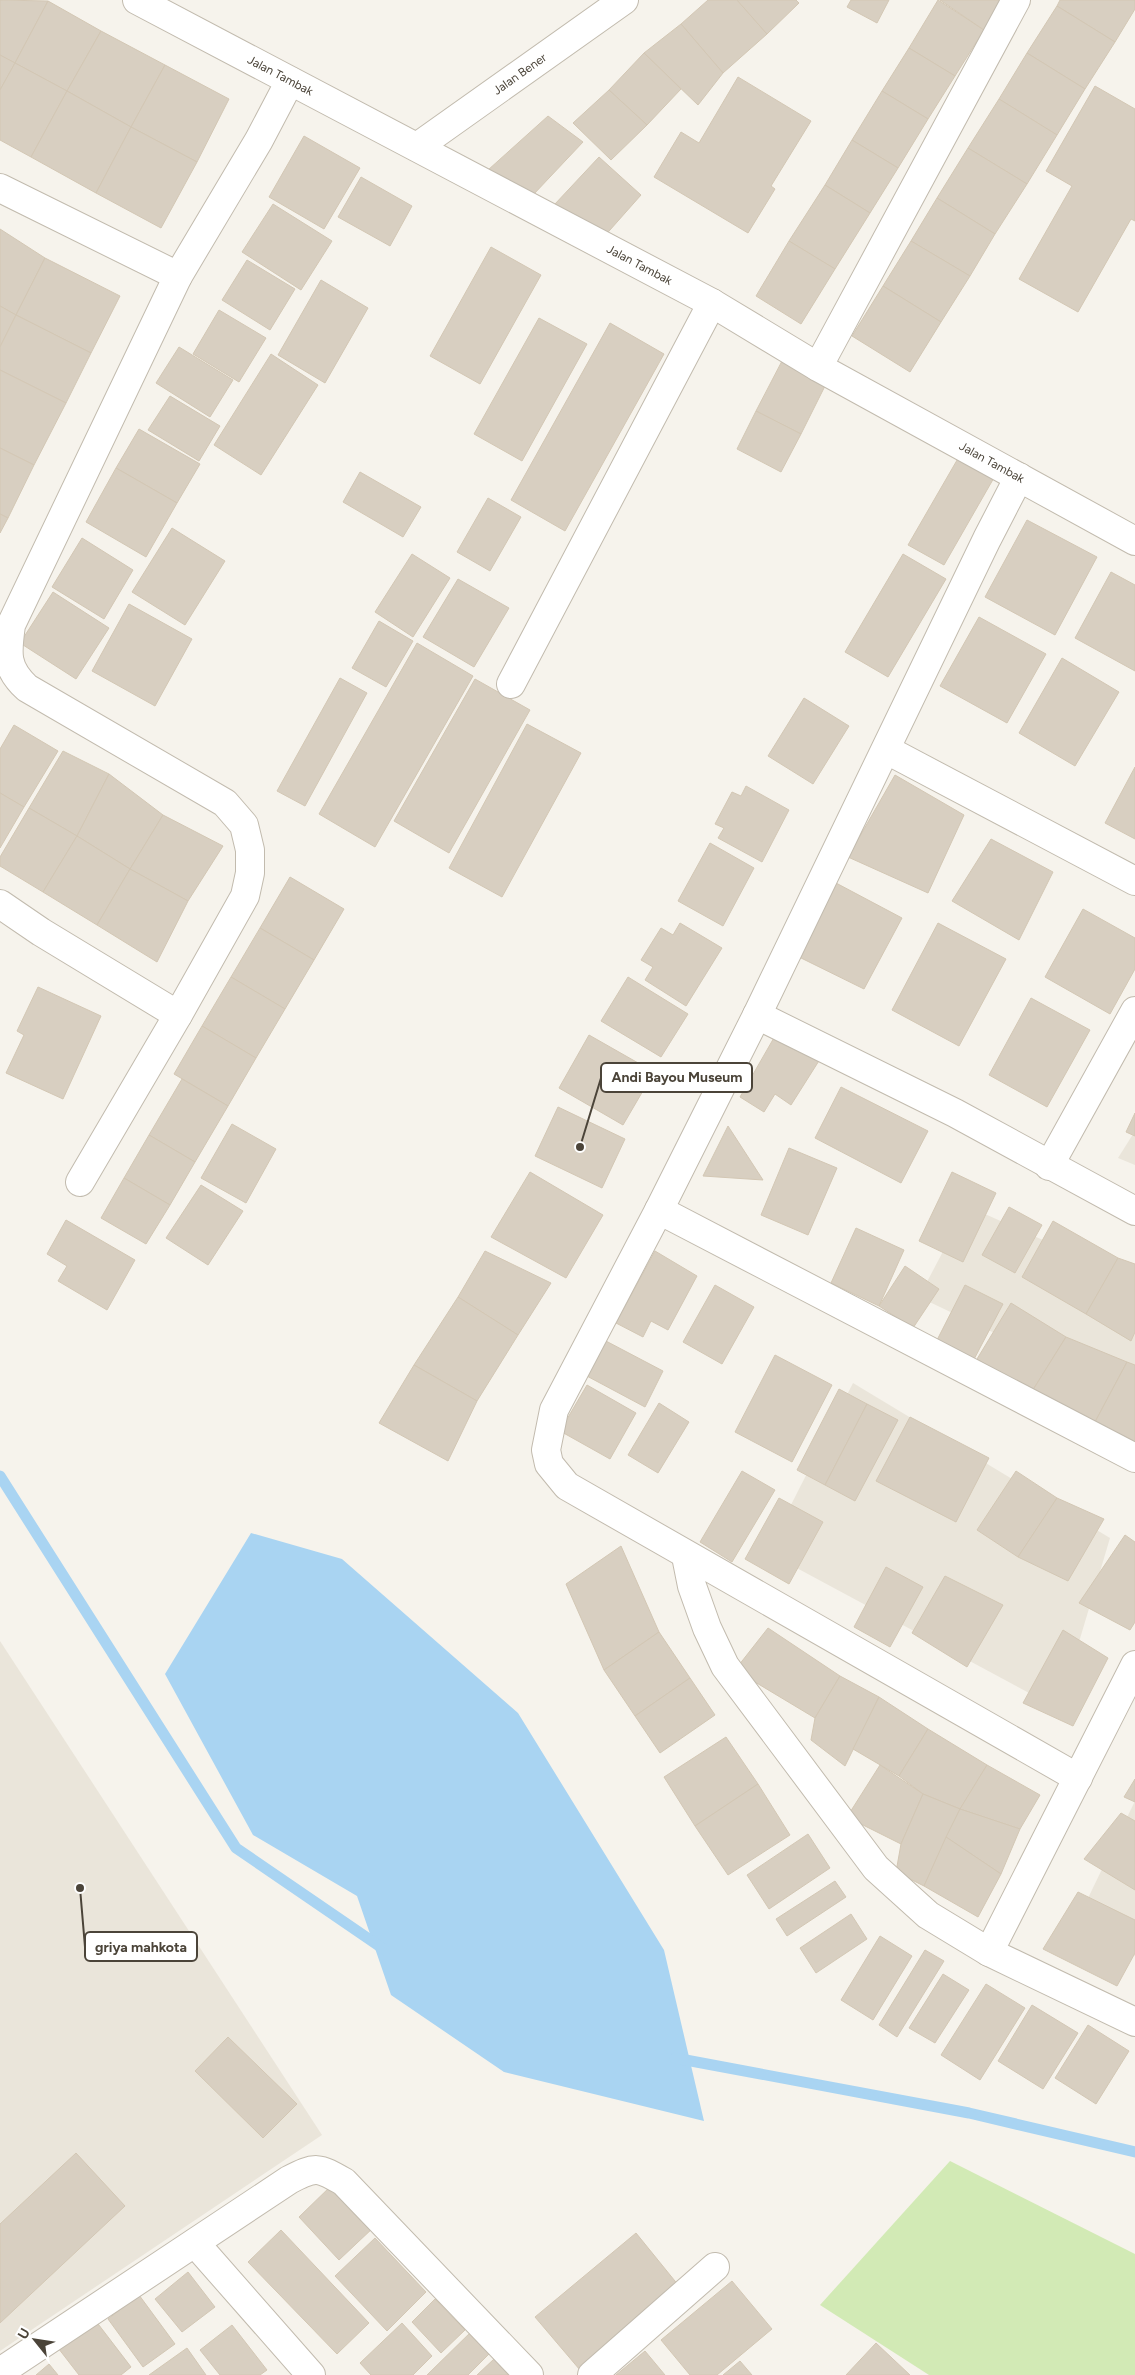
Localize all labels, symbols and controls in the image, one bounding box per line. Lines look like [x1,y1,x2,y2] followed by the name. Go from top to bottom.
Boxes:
[490,50,549,98] street label: Jalan Bener
[245,53,316,99] street label: Jalan Tambak
[604,242,675,288] street label: Jalan Tambak
[957,439,1027,486] street label: Jalan Tambak
[601,1063,752,1092] callout: Andi Bayou Museum
[612,1069,742,1086] text: Andi Bayou Museum
[85,1932,197,1961] callout: griya mahkota
[95,1939,187,1956] text: griya mahkota
[10,2315,60,2365] north arrow
[14,2325,34,2342] text: U

